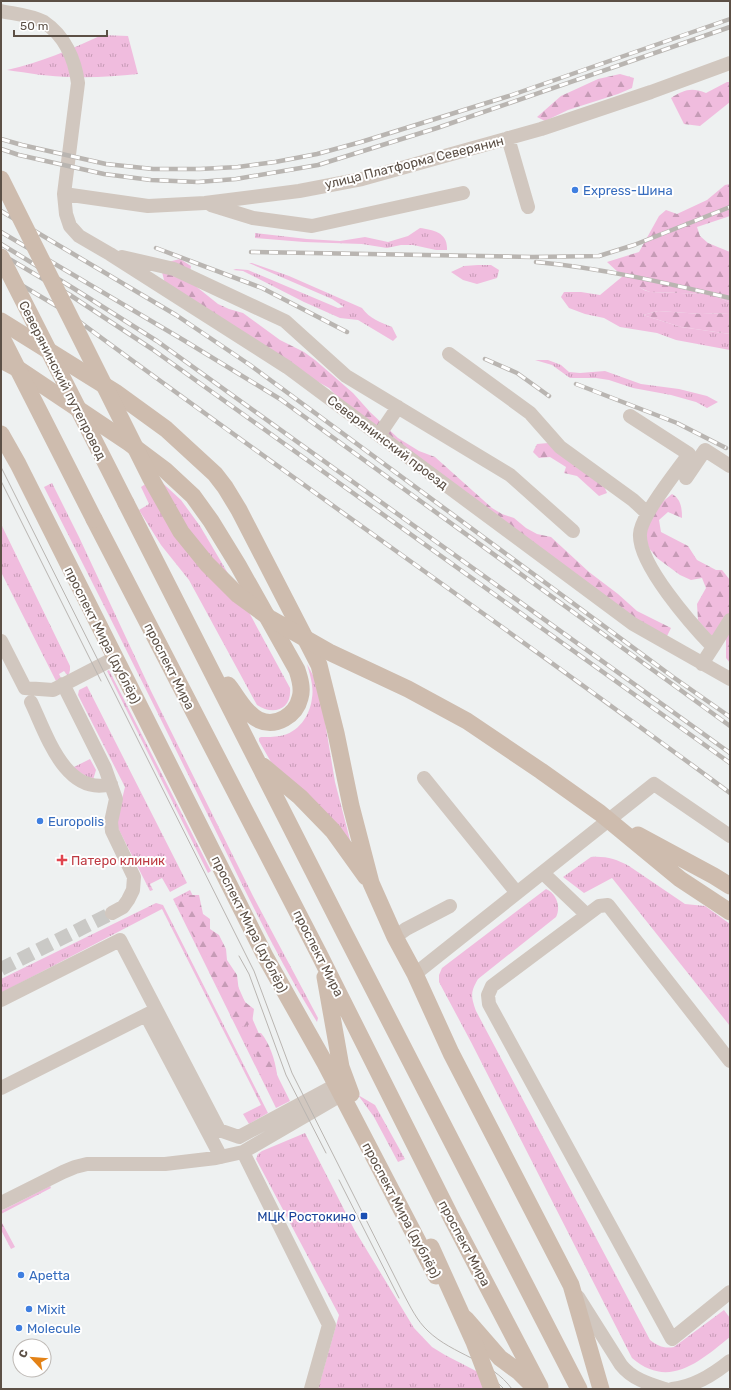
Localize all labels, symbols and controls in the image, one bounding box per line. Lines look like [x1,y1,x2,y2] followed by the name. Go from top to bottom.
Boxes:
[14,12,107,38] scale bar
[20,19,48,33] text: 50 m
[323,133,505,192] street label: улица Платформа Северянин
[583,183,673,198] place label: Express-Шина
[570,185,580,195] marker: Express-Шина
[16,298,109,462] street label: Северянинский путепровод
[325,392,451,493] street label: Северянинский проезд
[61,564,144,706] street label: проспект Мира (дублёр)
[141,620,198,712] street label: проспект Мира
[48,814,104,829] place label: Europolis
[35,816,45,826] marker: Europolis
[71,853,165,868] place label: Патеро клиник
[208,853,291,995] street label: проспект Мира (дублёр)
[56,854,68,866] marker: Патеро клиник
[290,907,347,999] street label: проспект Мира
[359,1140,444,1281] street label: проспект Мира (дублёр)
[436,1198,493,1289] street label: проспект Мира
[257,1209,356,1224] place label: МЦК Ростокино
[359,1211,369,1221] marker: МЦК Ростокино
[29,1268,70,1283] place label: Apetta
[16,1270,26,1280] marker: Apetta
[37,1302,66,1317] place label: Mixit
[24,1304,34,1314] marker: Mixit
[27,1321,81,1336] place label: Molecule
[14,1323,24,1333] marker: Molecule
[12,1338,52,1378] north arrow
[16,1347,31,1360] text: С

